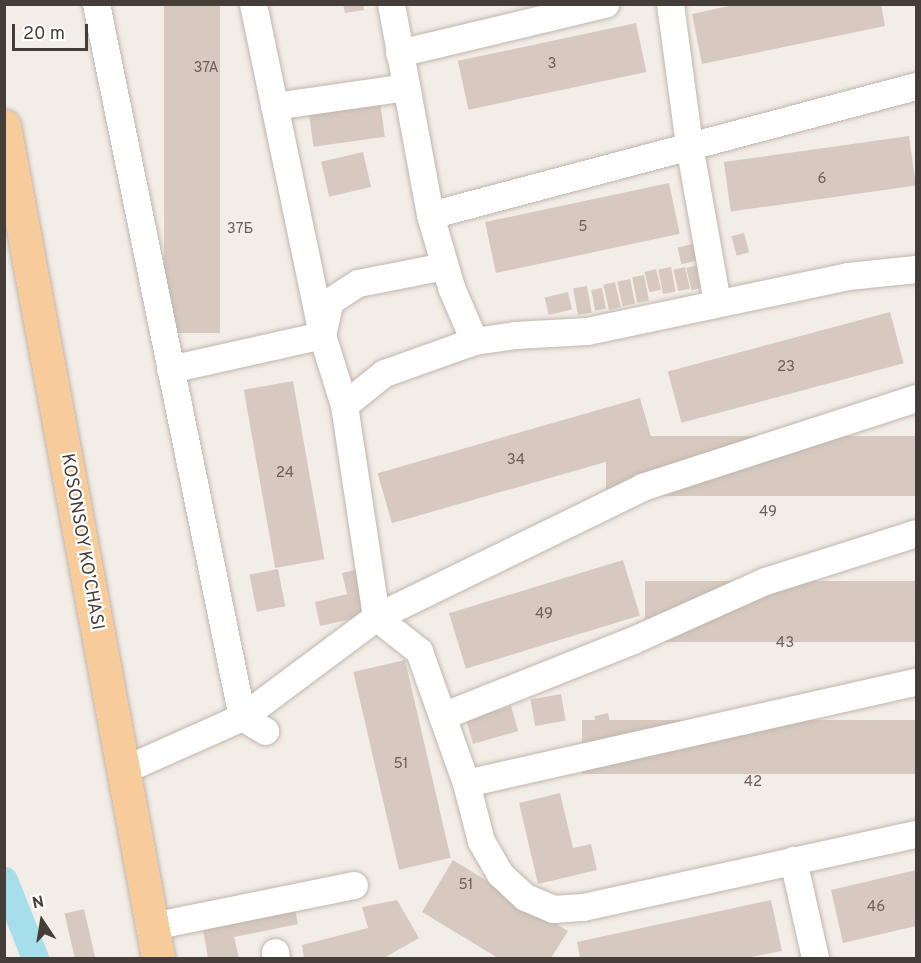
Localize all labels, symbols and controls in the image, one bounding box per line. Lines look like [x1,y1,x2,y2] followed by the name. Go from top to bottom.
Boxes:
[15,12,92,50] scale bar
[23,23,65,46] text: 20 m
[547,56,557,74] house number: 3
[193,60,219,78] house number: 37A
[818,171,826,189] house number: 6
[578,219,588,237] house number: 5
[227,221,253,239] house number: 37Б
[777,359,795,377] house number: 23
[55,452,107,632] street label: KOSONSOY KO’CHASI
[507,452,525,470] house number: 34
[276,465,294,483] house number: 24
[759,504,777,522] house number: 49
[535,606,553,624] house number: 49
[776,635,794,653] house number: 43
[394,756,408,774] house number: 51
[744,774,762,792] house number: 42
[459,877,473,895] house number: 51
[12,891,72,951] north arrow
[31,892,46,914] text: N
[867,899,885,917] house number: 46

